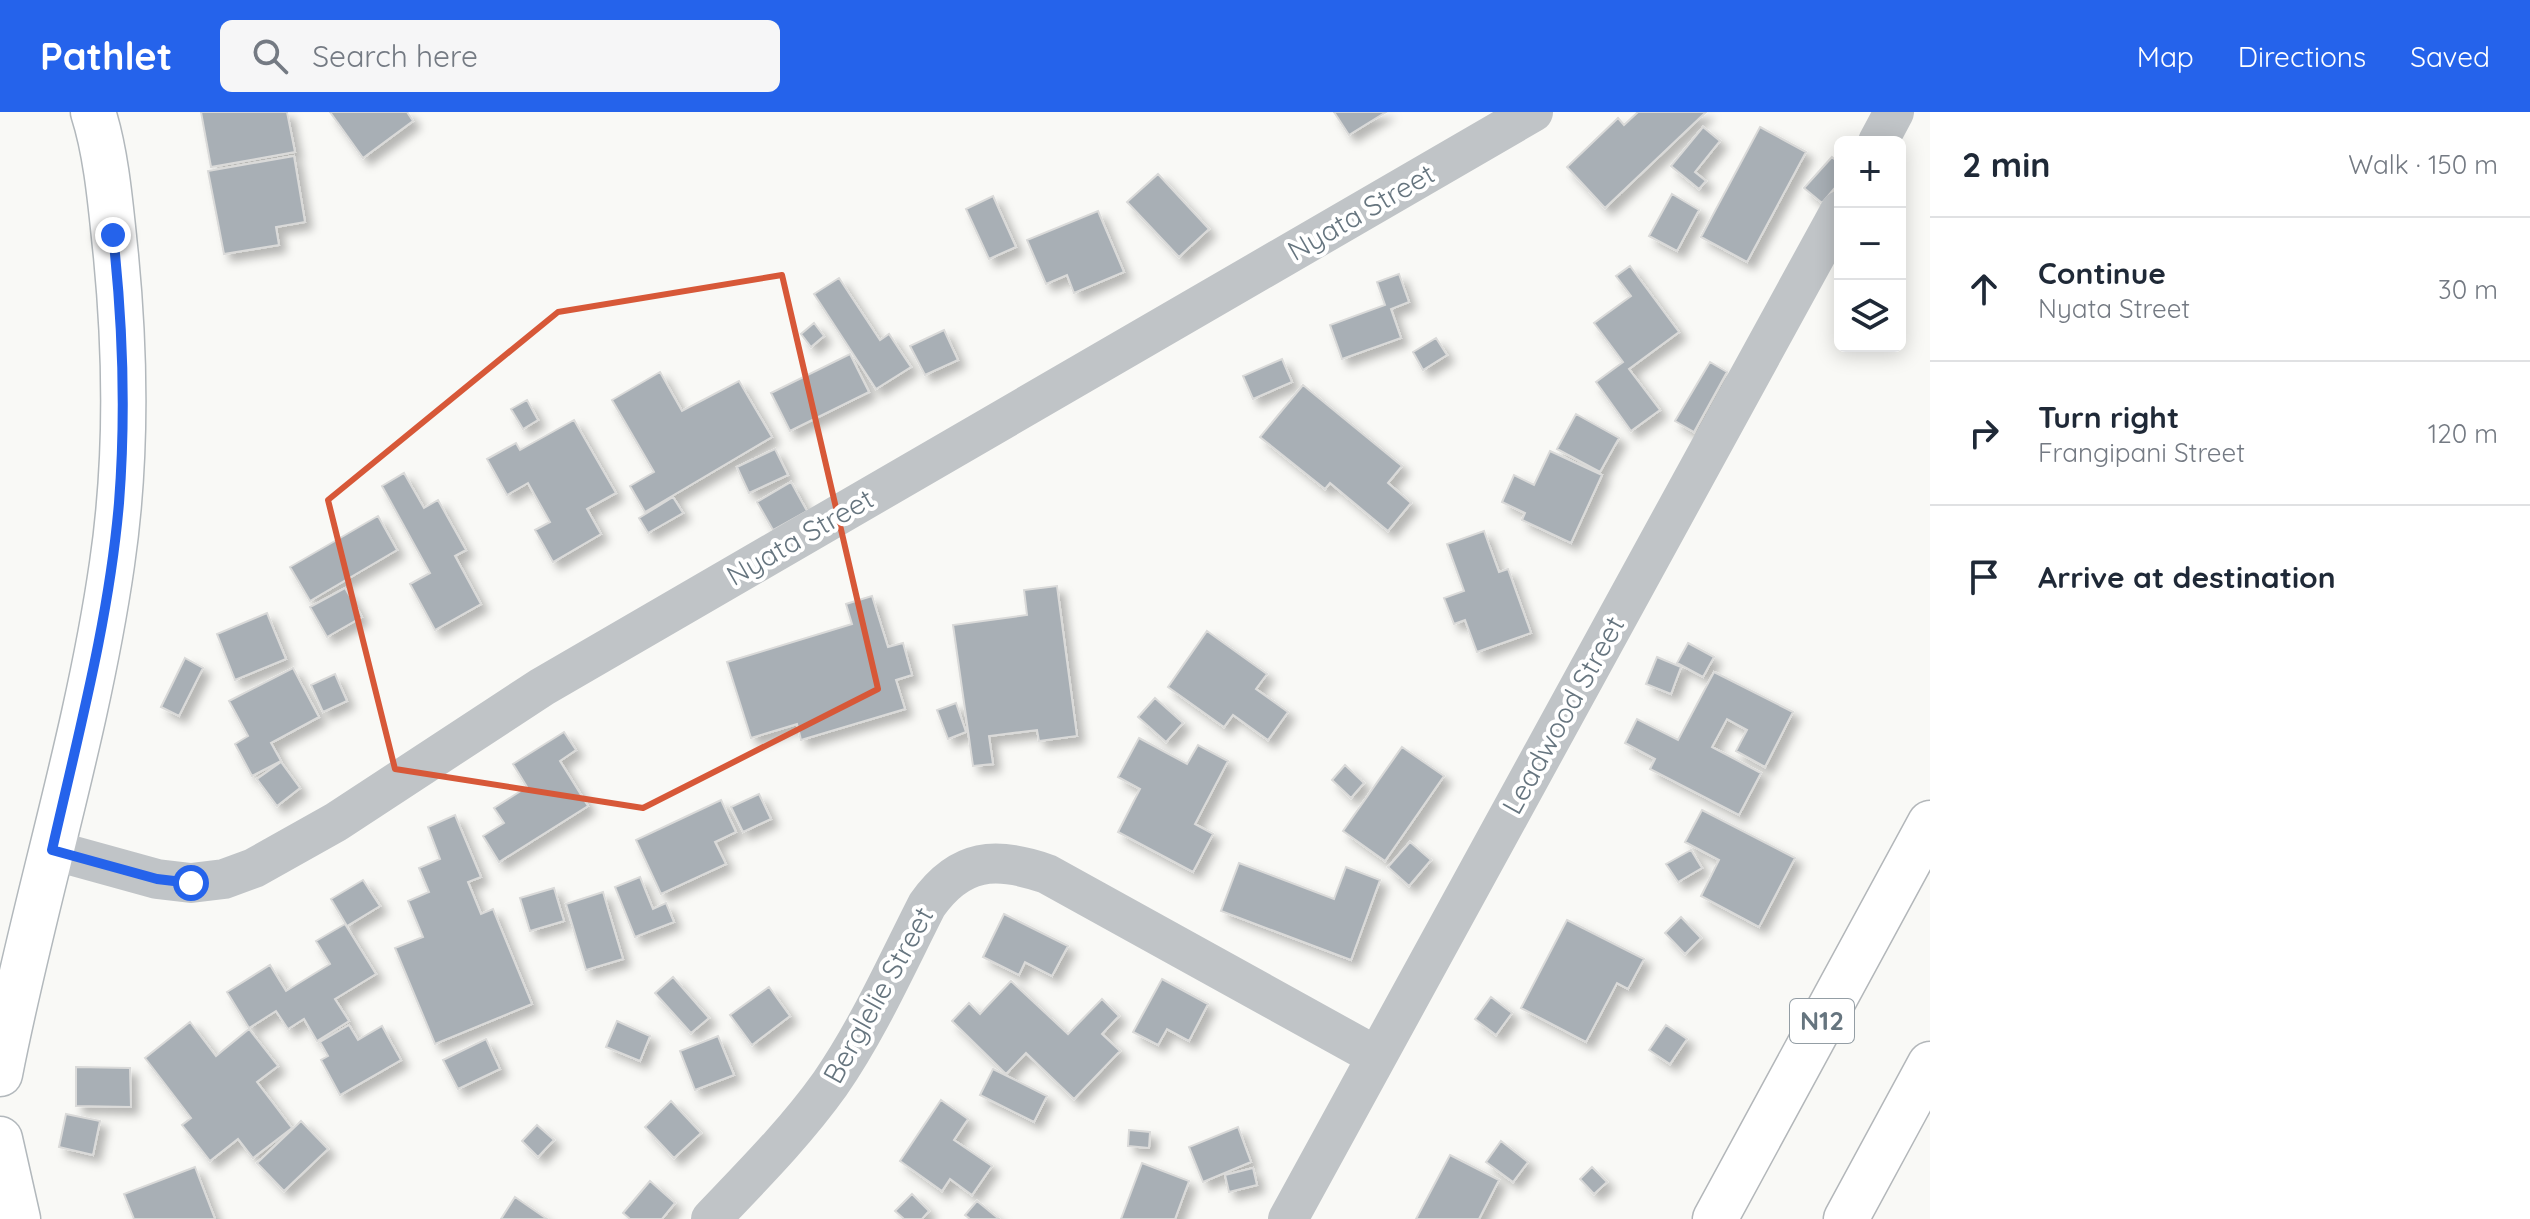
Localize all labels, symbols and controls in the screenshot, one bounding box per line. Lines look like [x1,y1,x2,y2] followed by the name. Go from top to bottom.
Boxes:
[220,20,780,92] search box
[40,32,172,80] text: Pathlet
[248,34,292,78] icon: search
[312,37,478,75] text: Search here
[2137,39,2194,74] text: Map
[2238,39,2366,74] text: Directions
[2410,39,2490,74] text: Saved
[1834,136,1906,352] map controls
[1834,136,1906,208] button: +
[1962,143,2051,186] text: 2 min
[2348,148,2498,181] text: Walk · 150 m
[1281,155,1440,268] street label: Nyata Street
[1834,208,1906,280] button: −
[95,217,131,253] route end
[2038,254,2166,292] text: Continue
[1962,267,2006,311] icon: ahead
[2438,273,2498,306] text: 30 m
[1834,280,1906,352] button: layers
[2038,292,2190,325] text: Nyata Street
[2038,398,2179,436] text: Turn right
[1962,411,2006,455] icon: right
[2428,417,2498,450] text: 120 m
[2038,436,2245,469] text: Frangipani Street
[720,480,879,593] street label: Nyata Street
[1962,555,2006,599] icon: arrive
[2038,558,2336,596] text: Arrive at destination
[1494,610,1631,820] street label: Leadwood Street
[173,865,209,901] route start
[815,900,940,1089] street label: Berglelie Street
[1790,999,1854,1043] road number: N12

